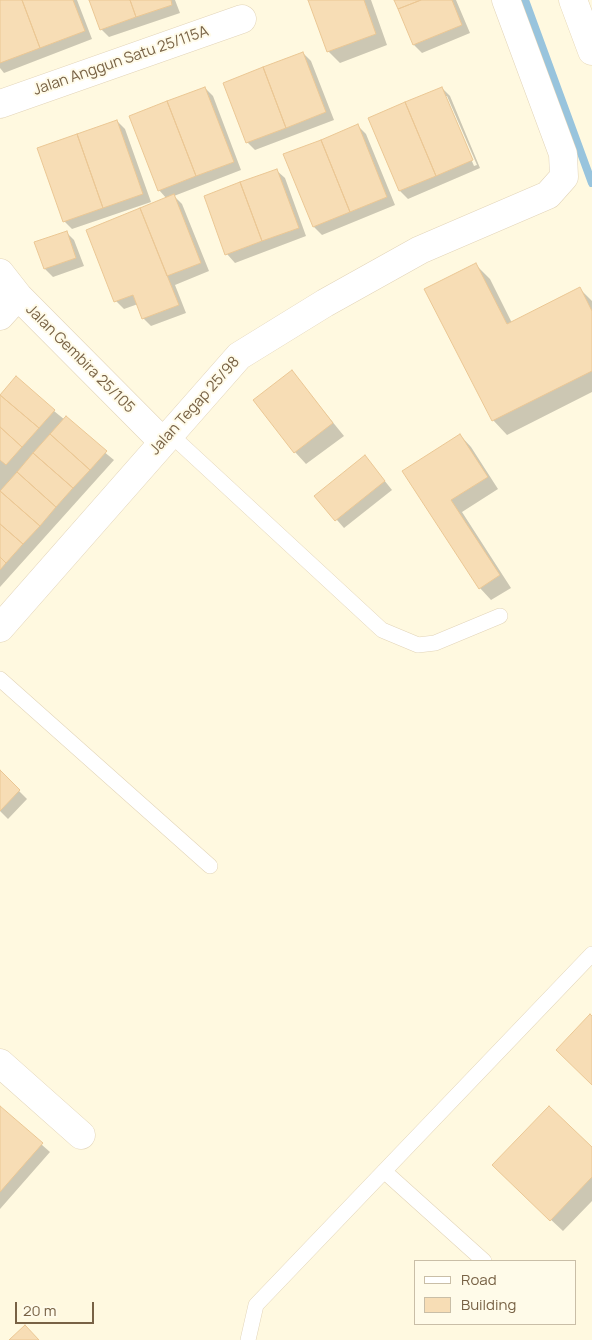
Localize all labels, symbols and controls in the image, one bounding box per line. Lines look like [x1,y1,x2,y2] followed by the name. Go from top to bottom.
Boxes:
[31,22,211,100] street label: Jalan Anggun Satu 25/115A
[22,301,138,417] street label: Jalan Gembira 25/105
[146,353,244,459] street label: Jalan Tegap 25/98
[414,1260,577,1325] legend
[461,1269,497,1290] text: Road
[18,1292,96,1324] scale bar
[461,1294,516,1315] text: Building
[23,1300,56,1321] text: 20 m

